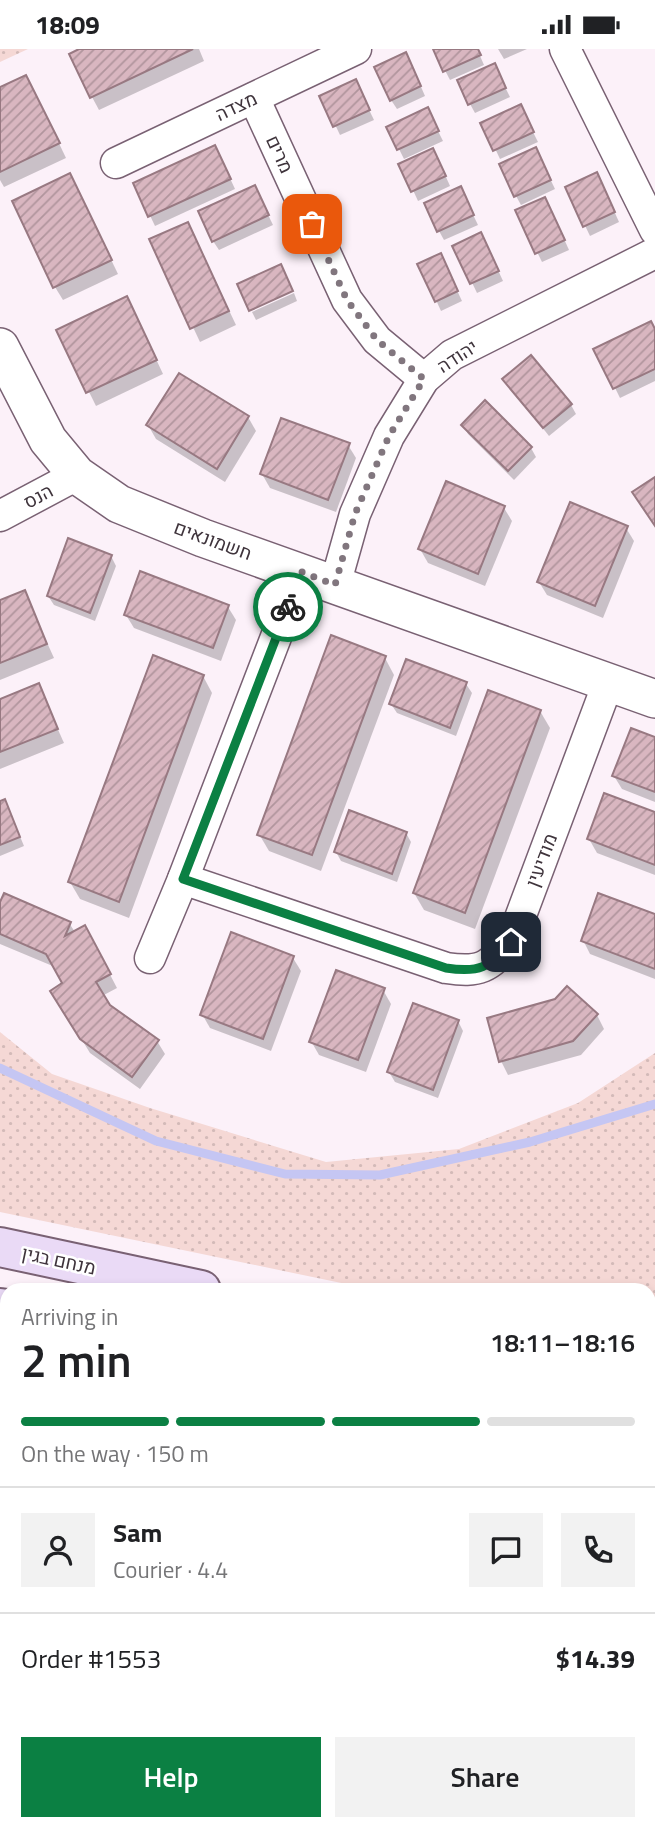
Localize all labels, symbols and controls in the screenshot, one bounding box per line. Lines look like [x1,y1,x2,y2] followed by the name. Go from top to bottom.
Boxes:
[35,5,100,44] text: 18:09
[210,83,262,128] street label: מצדה
[259,130,302,178] street label: מרים
[282,194,342,254] pin
[293,205,331,243] icon: bag
[431,332,483,380] street label: יהודה
[18,476,58,515] street label: הנס
[170,512,256,567] street label: חשמונאים
[253,572,323,642] courier
[269,588,307,626] icon: bike
[517,829,564,891] street label: מודיעין
[481,912,541,972] pin
[492,923,530,961] icon: home
[19,1238,99,1282] street label: מנחם בגין
[21,1299,118,1334] text: Arriving in
[490,1323,635,1362] text: 18:11–18:16
[21,1325,132,1395] text: 2 min
[21,1436,209,1471] text: On the way · 150 m
[21,1513,95,1587] button: person
[113,1513,162,1552] text: Sam
[469,1513,543,1587] button: chat
[561,1513,635,1587] button: phone
[113,1552,228,1587] text: Courier · 4.4
[21,1639,161,1678] text: Order #1553
[556,1639,635,1678] text: $14.39
[21,1737,321,1817] button: Help
[335,1737,635,1817] button: Share

